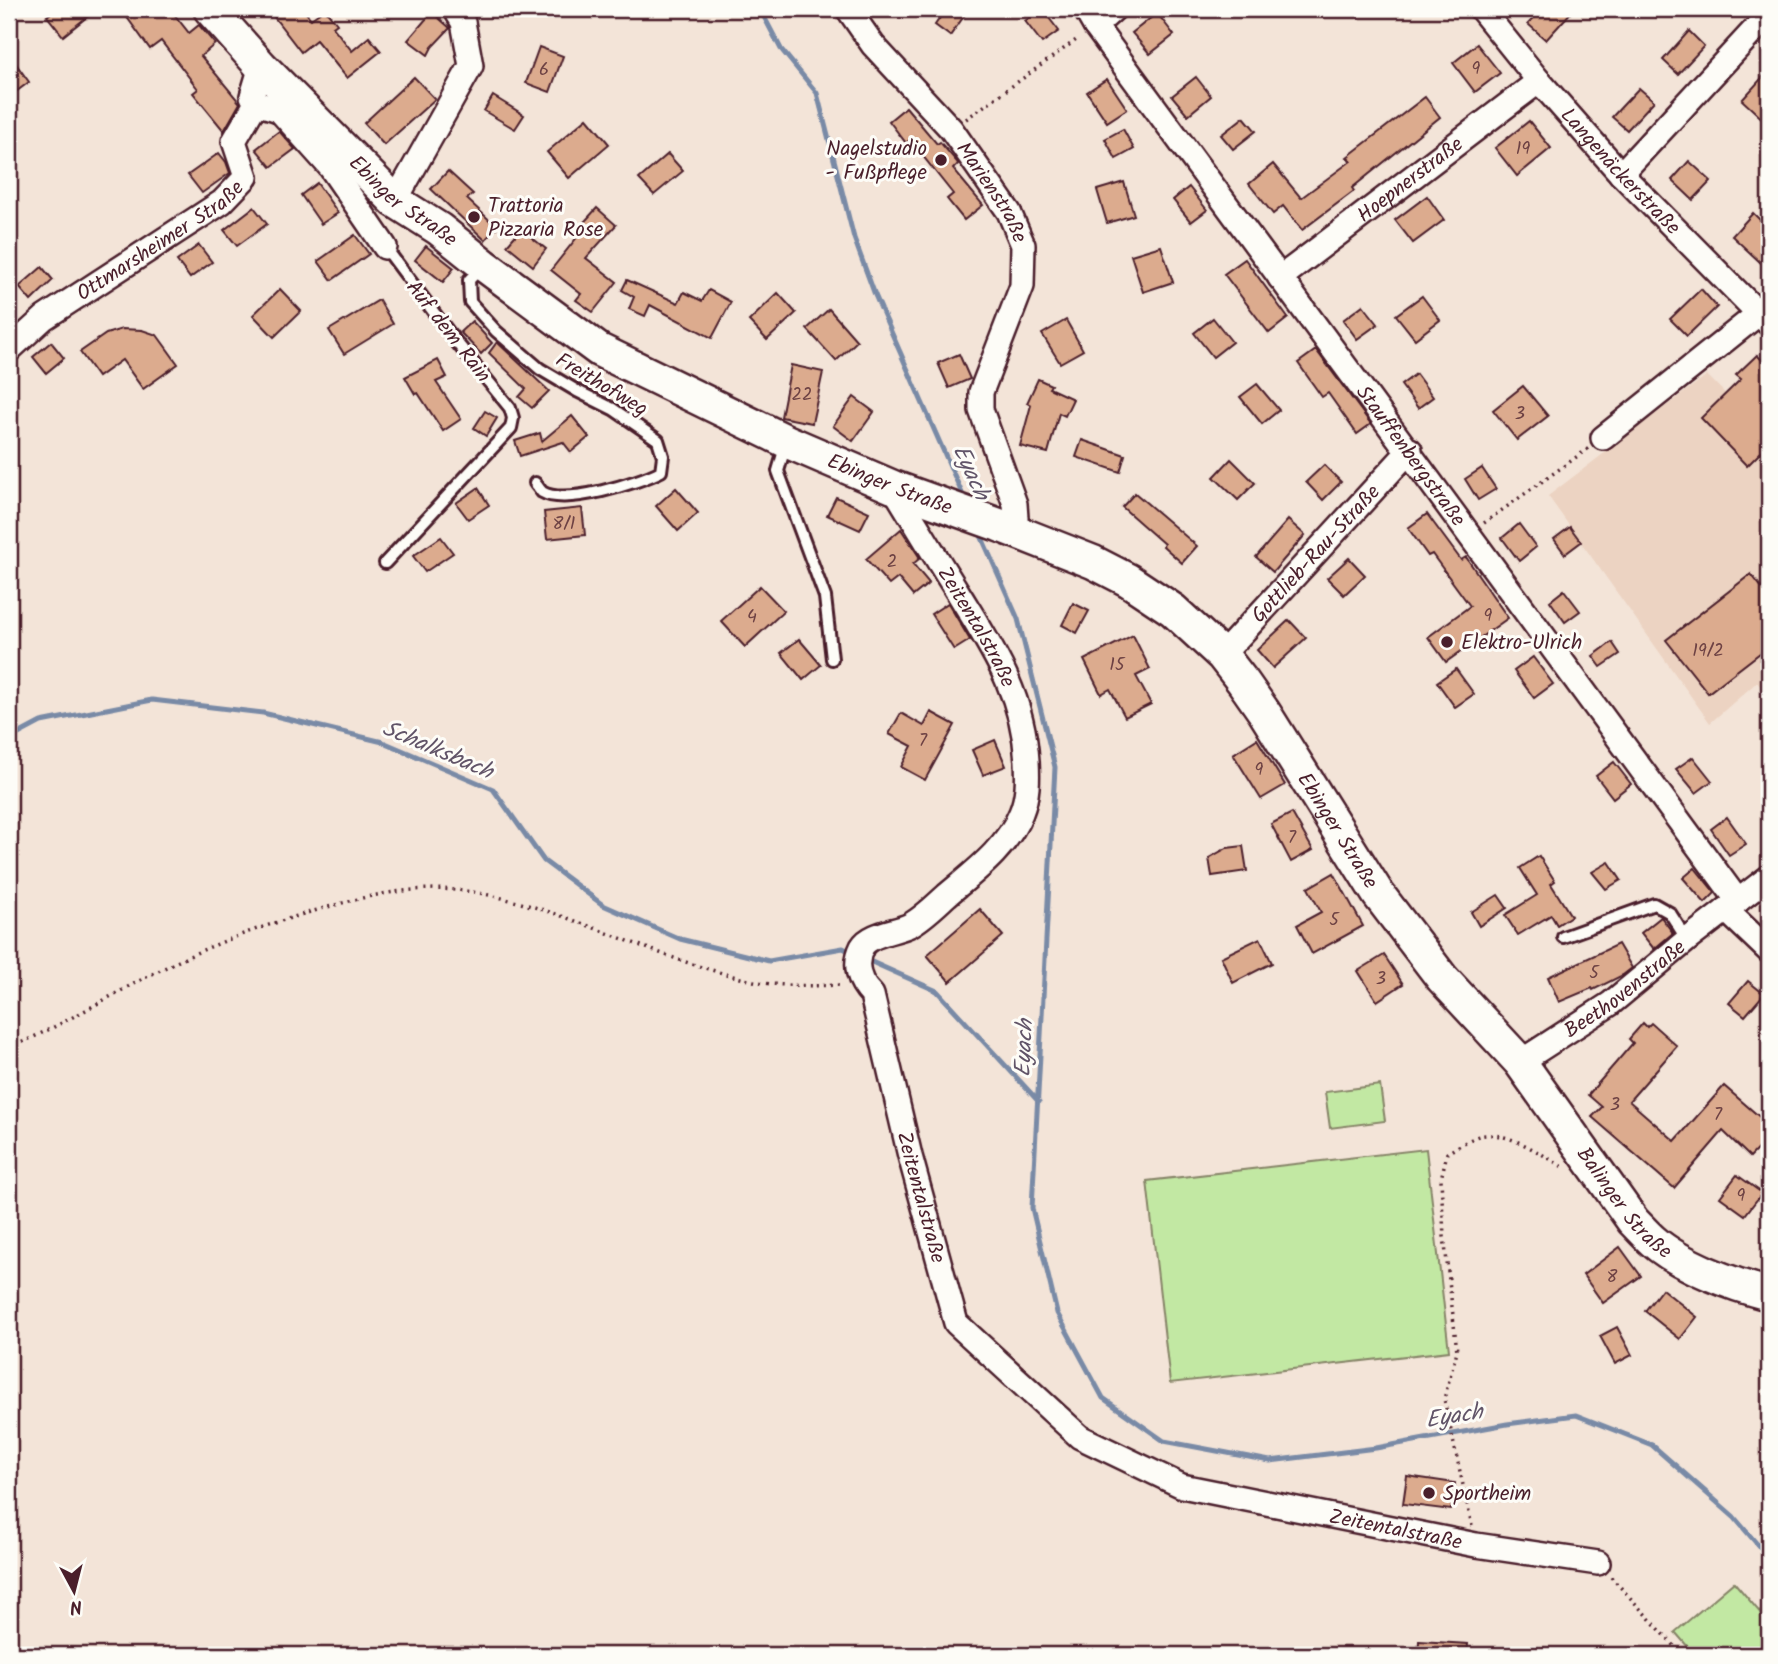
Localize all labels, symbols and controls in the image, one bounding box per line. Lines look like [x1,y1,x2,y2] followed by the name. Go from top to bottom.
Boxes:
[1472,55,1481,84] house number: 9
[539,56,549,85] house number: 6
[1552,101,1688,244] street label: Langenäckerstraße
[1350,129,1471,232] street label: Hoepnerstraße
[825,133,928,190] place label: Nagelstudio - Fußpflege
[947,135,1035,249] street label: Marienstraße
[1516,135,1530,164] house number: 19
[340,148,465,256] street label: Ebinger Straße
[933,152,949,168] marker: Nagelstudio - Fußpflege
[70,173,253,311] street label: Ottmarsheimer Straße
[488,190,604,247] place label: Trattoria Pizzaria Rose
[466,209,482,225] marker: Trattoria Pizzaria Rose
[397,273,499,390] street label: Auf dem Rain
[549,345,654,426] street label: Freithofweg
[1347,379,1474,534] street label: Stauffenbergstraße
[792,381,812,410] house number: 22
[1515,400,1525,429] house number: 3
[942,439,999,508] water label: Eyach
[822,446,957,525] street label: Ebinger Straße
[1244,477,1389,631] street label: Gottlieb-Rau-Straße
[553,510,575,539] house number: 8/1
[887,548,897,577] house number: 2
[928,560,1024,693] street label: Zeitentalstraße
[1484,602,1493,631] house number: 9
[747,603,757,632] house number: 4
[1461,627,1582,660] place label: Elektro-Ulrich
[1439,634,1455,650] marker: Elektro-Ulrich
[1692,637,1724,666] house number: 19/2
[1109,651,1126,680] house number: 15
[376,711,500,791] water label: Schalksbach
[919,727,928,756] house number: 7
[1255,756,1264,785] house number: 9
[1288,766,1386,896] street label: Ebinger Straße
[1288,824,1297,853] house number: 7
[1329,906,1340,935] house number: 5
[1558,932,1694,1047] street label: Beethovenstraße
[1589,959,1600,988] house number: 5
[1376,965,1386,994] house number: 3
[1006,1017,1045,1078] water label: Eyach
[1610,1091,1620,1120] house number: 3
[1714,1101,1723,1130] house number: 7
[887,1128,954,1268] street label: Zeitentalstraße
[1567,1141,1679,1269] street label: Balinger Straße
[1737,1182,1746,1211] house number: 9
[1607,1263,1618,1292] house number: 8
[1423,1394,1487,1439] water label: Eyach
[1443,1478,1531,1511] place label: Sportheim
[1421,1485,1437,1501] marker: Sportheim
[1326,1501,1465,1560] street label: Zeitentalstraße
[38,1556,108,1626] north arrow
[68,1590,84,1622] text: N

